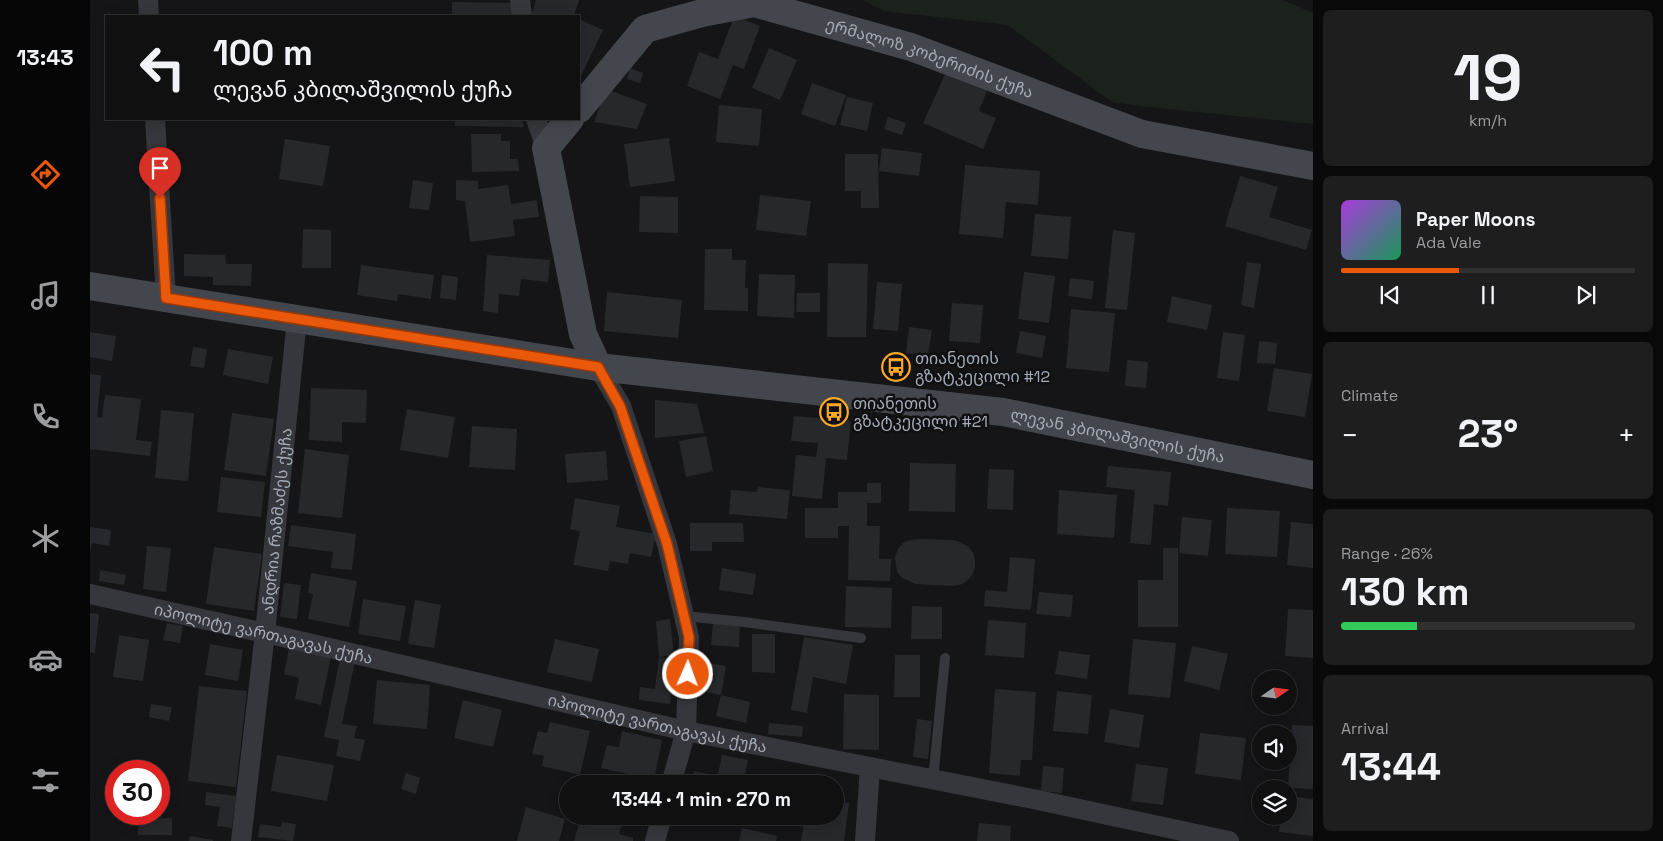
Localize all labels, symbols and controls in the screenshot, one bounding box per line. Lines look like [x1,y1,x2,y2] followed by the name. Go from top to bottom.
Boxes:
[824,13,1036,103] street label: ერმალოზ კობერიძის ქუჩა
[213,31,313,75] text: 100 m
[130,35,195,100] icon: left
[1453,36,1523,119] text: 19
[16,43,74,71] text: 13:43
[213,75,513,103] text: ლევან კბილაშვილის ქუჩა
[1469,110,1507,131] text: km/h
[139,147,181,198] pin
[146,154,174,182] icon: arrive
[28,157,63,192] icon: directions
[1416,207,1535,232] text: Paper Moons
[1416,232,1481,253] text: Ada Vale
[28,278,63,313] icon: music
[1376,281,1404,309] icon: previous
[1474,281,1502,309] icon: pause
[1572,281,1600,309] icon: next
[915,348,1050,387] place label: თიანეთის გზატკეცილი #12
[881,352,911,382] bus stop icon: თიანეთის გზატკეცილი #12
[1341,385,1398,406] text: Climate
[853,393,988,432] place label: თიანეთის გზატკეცილი #21
[819,397,849,427] bus stop icon: თიანეთის გზატკეცილი #21
[28,399,63,434] icon: phone
[1009,403,1227,467] street label: ლევან კბილაშვილის ქუჩა
[1458,410,1518,458] text: 23°
[1341,417,1358,453] text: −
[1618,417,1635,453] text: +
[256,427,296,615] street label: ანდრია რაზმაძეს ქუჩა
[28,521,63,556] icon: climate
[1341,543,1433,564] text: Range · 26%
[1341,568,1469,616] text: 130 km
[152,598,375,668] street label: იპოლიტე ვართაგავას ქუჩა
[28,642,63,677] icon: car
[661,647,713,699] position arrow
[1252,670,1298,715] north arrow
[1252,670,1297,825] map controls
[546,689,769,757] street label: იპოლიტე ვართაგავას ქუჩა
[1341,718,1389,739] text: Arrival
[1252,725,1297,770] button: sound
[1341,743,1441,791] text: 13:44
[105,760,170,825] speed limit sign: 30
[28,763,63,798] icon: filters
[1252,780,1297,825] button: layers
[612,787,791,812] text: 13:44 · 1 min · 270 m

